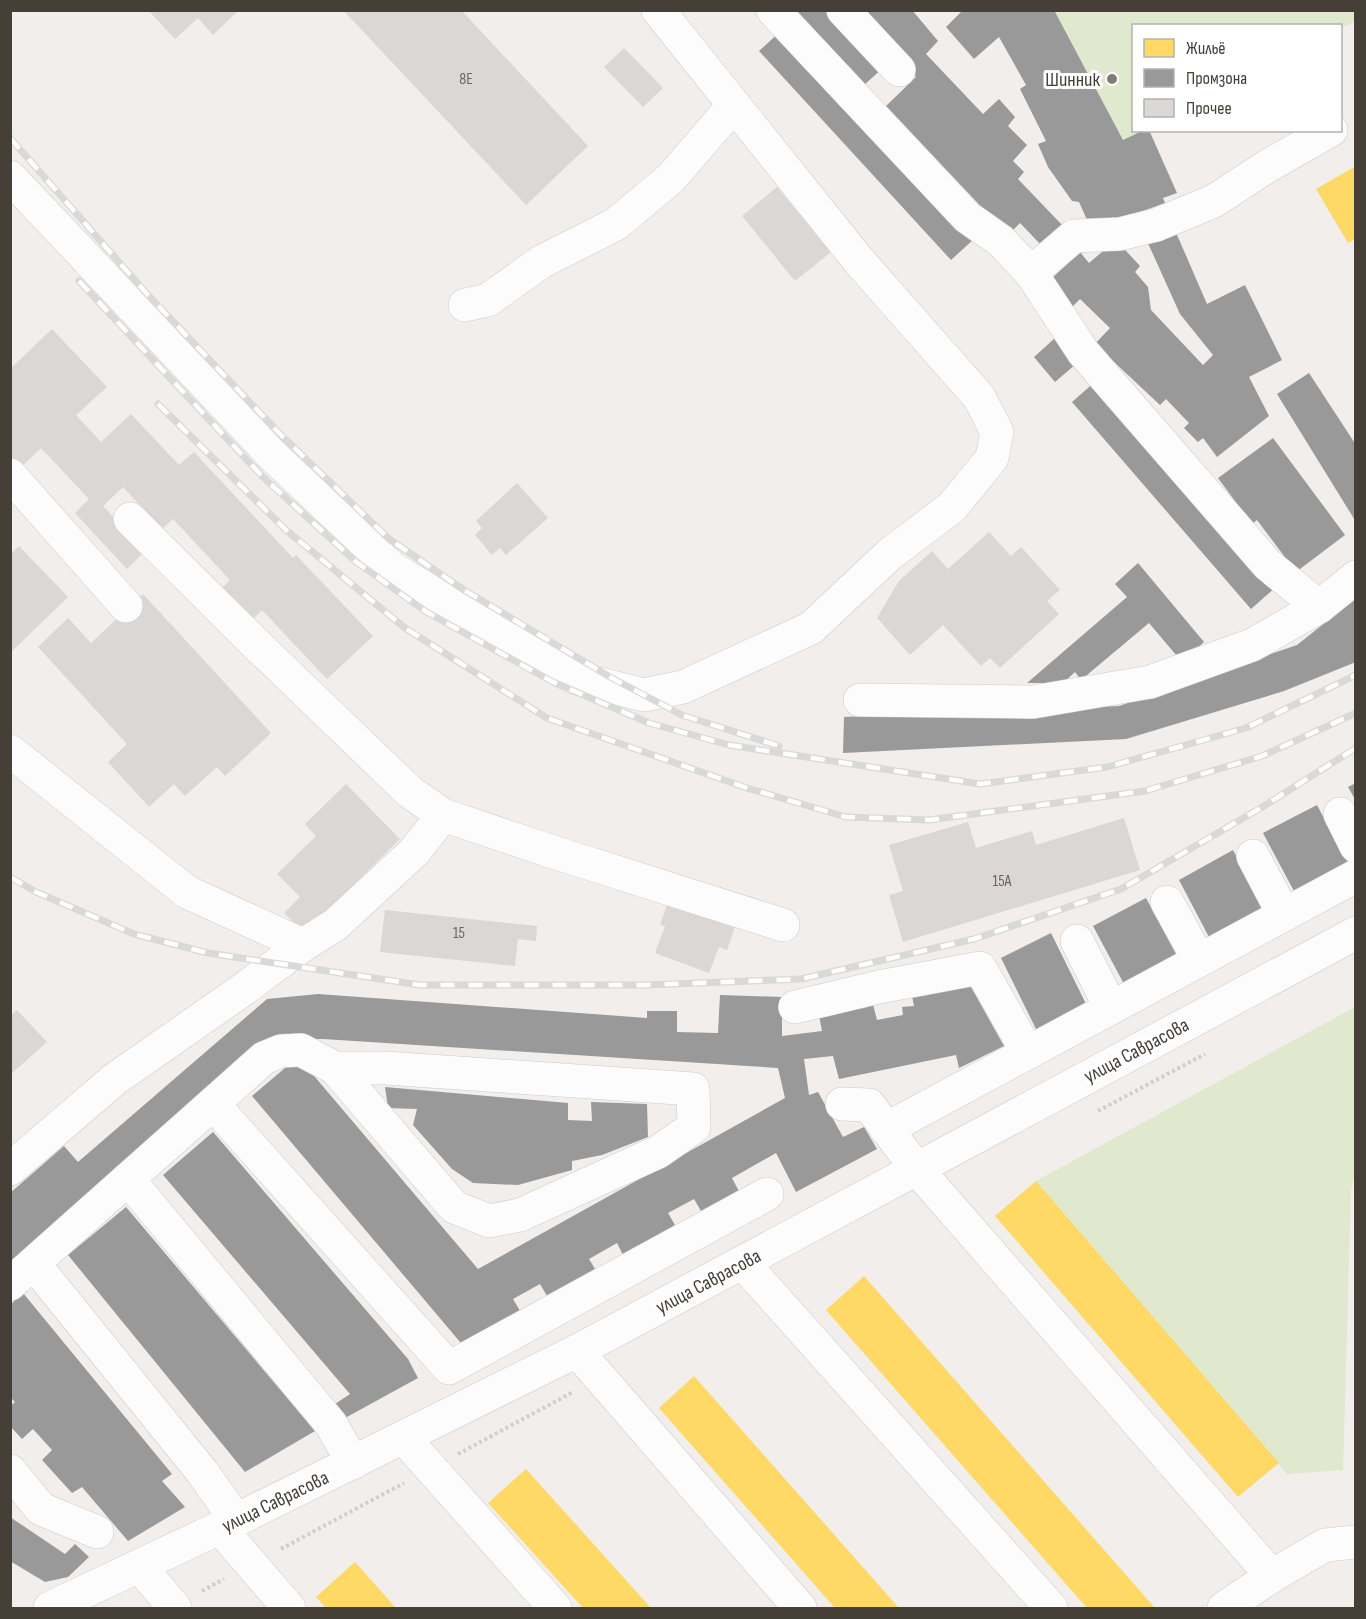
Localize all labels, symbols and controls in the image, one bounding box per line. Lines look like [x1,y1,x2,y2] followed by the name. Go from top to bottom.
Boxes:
[1132,24,1342,132] legend
[1186,38,1226,59] text: Жильё
[1045,68,1100,92] place label: Шинник
[1186,68,1247,89] text: Промзона
[459,70,473,89] house number: 8Е
[1105,72,1119,86] marker: Шинник
[1186,98,1232,119] text: Прочее
[993,872,1012,891] house number: 15А
[453,924,465,943] house number: 15
[1080,1013,1193,1089] street label: улица Саврасова
[652,1244,765,1320] street label: улица Саврасова
[218,1466,333,1538] street label: улица Саврасова

